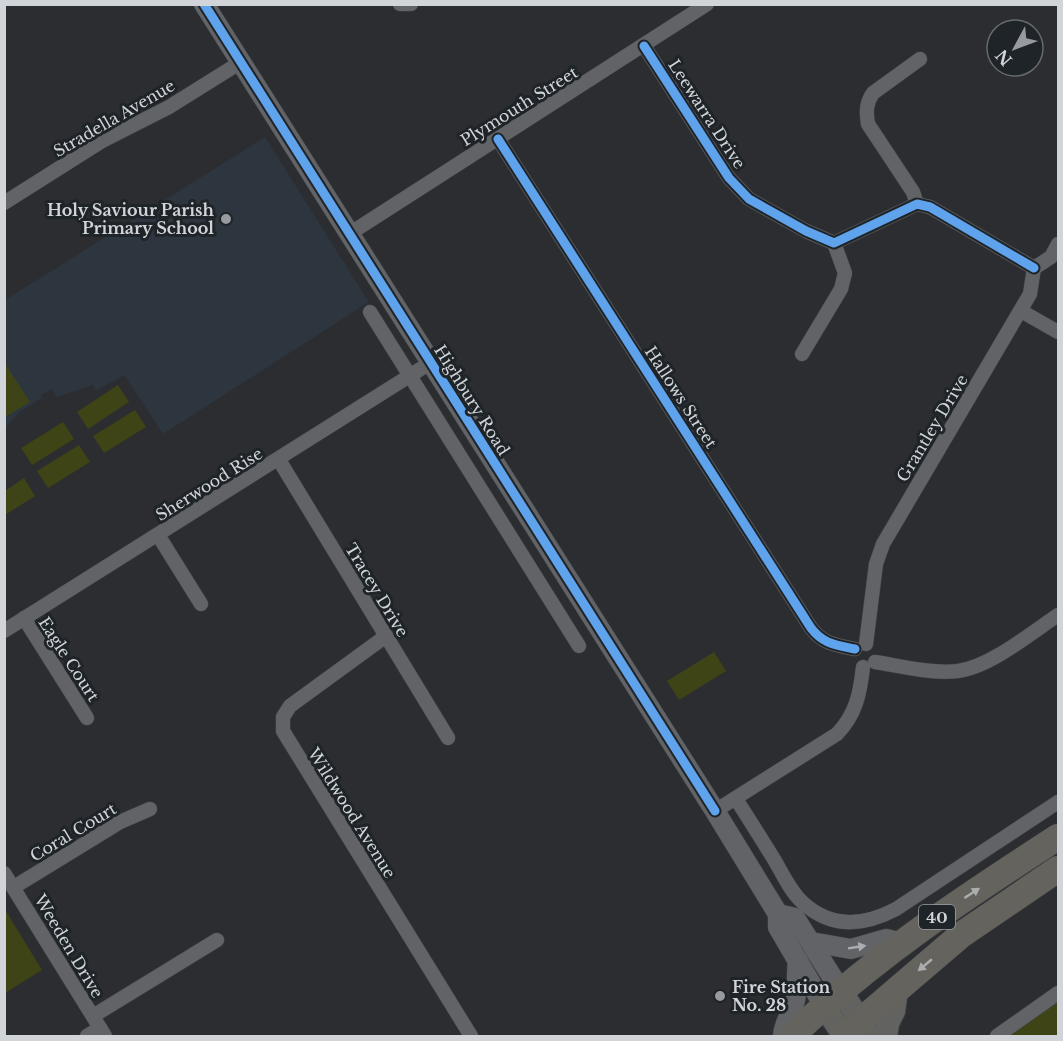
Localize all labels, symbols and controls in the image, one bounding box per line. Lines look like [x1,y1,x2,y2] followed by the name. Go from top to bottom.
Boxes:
[985,18,1045,78] north arrow
[991,46,1016,70] text: N
[664,56,750,172] street label: Leewarra Drive
[457,62,581,150] street label: Plymouth Street
[50,75,178,161] street label: Stradella Avenue
[47,200,215,238] place label: Holy Saviour Parish Primary School
[219,212,233,226] marker: Holy Saviour Parish Primary School
[430,341,514,459] street label: Highbury Road
[641,342,721,452] street label: Hallows Street
[892,371,972,485] street label: Grantley Drive
[152,443,266,525] street label: Sherwood Rise
[341,540,413,640] street label: Tracey Drive
[34,613,104,705] street label: Eagle Court
[303,743,400,882] street label: Wildwood Avenue
[26,798,120,866] street label: Coral Court
[964,887,980,899] one-way arrow
[30,890,108,1001] street label: Weeden Drive
[919,905,955,929] road number: 40
[847,942,866,951] one-way arrow
[918,958,933,971] one-way arrow
[732,977,831,1015] place label: Fire Station No. 28
[713,989,727,1003] marker: Fire Station No. 28

